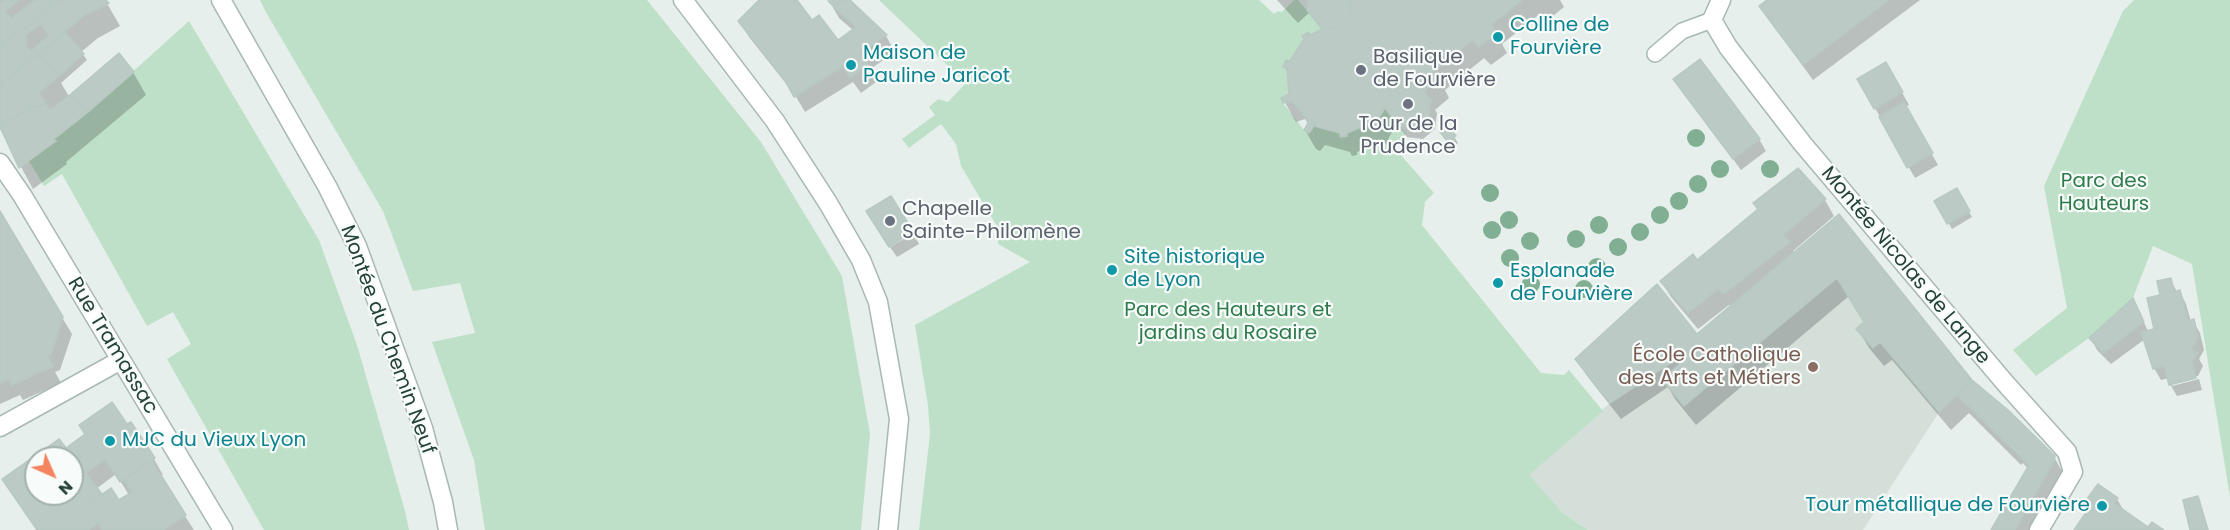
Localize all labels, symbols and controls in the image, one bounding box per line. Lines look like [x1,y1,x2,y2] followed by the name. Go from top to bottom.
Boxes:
[1510,14,1609,61] place label: Colline de Fourvière
[1491,30,1505,44] marker: Colline de Fourvière
[863,42,1010,89] place label: Maison de Pauline Jaricot
[1373,46,1496,93] place label: Basilique de Fourvière
[844,58,858,72] marker: Maison de Pauline Jaricot
[1354,63,1368,77] marker: Basilique de Fourvière
[1401,97,1415,111] marker: Tour de la Prudence
[1359,113,1457,160] place label: Tour de la Prudence
[1815,162,1995,370] street label: Montée Nicolas de Lange
[2059,170,2149,217] park label: Parc des Hauteurs
[902,198,1081,245] place label: Chapelle Sainte-Philomène
[883,214,897,228] marker: Chapelle Sainte-Philomène
[334,222,440,458] street label: Montée du Chemin Neuf
[1124,246,1265,293] place label: Site historique de Lyon
[1510,260,1633,307] place label: Esplanade de Fourvière
[1105,263,1119,277] marker: Site historique de Lyon
[62,273,162,419] street label: Rue Tramassac
[1491,276,1505,290] marker: Esplanade de Fourvière
[1124,299,1332,346] park label: Parc des Hauteurs et jardins du Rosaire
[1618,344,1801,391] place label: École Catholique des Arts et Métiers
[1806,360,1820,374] marker: École Catholique des Arts et Métiers
[122,429,306,453] place label: MJC du Vieux Lyon
[103,434,117,448] marker: MJC du Vieux Lyon
[24,446,84,506] north arrow
[53,475,78,500] text: N
[1805,494,2090,518] place label: Tour métallique de Fourvière
[2095,499,2109,513] marker: Tour métallique de Fourvière

